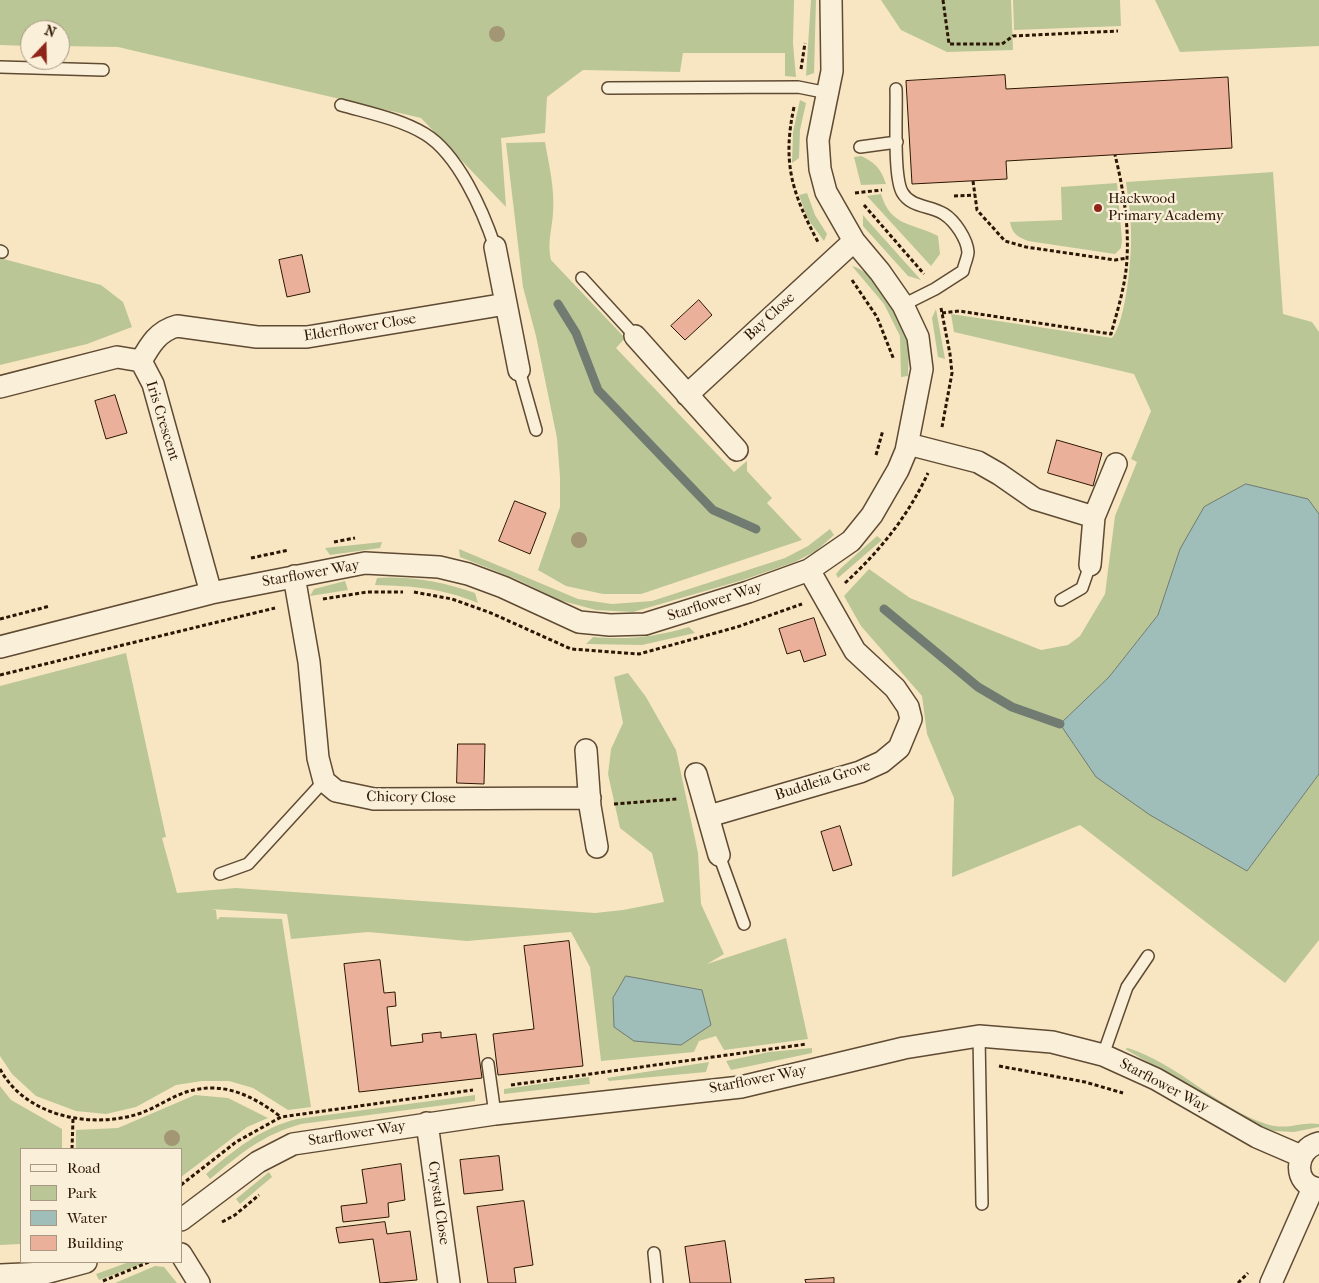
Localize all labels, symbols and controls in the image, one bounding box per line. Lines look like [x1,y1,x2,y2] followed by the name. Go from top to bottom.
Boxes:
[20,20,70,70] north arrow
[42,22,58,41] text: N
[1108,190,1224,225] place label: Hackwood Primary Academy
[1092,202,1104,214] marker: Hackwood Primary Academy
[741,289,799,345] street label: Bay Close
[302,310,418,346] street label: Elderflower Close
[141,379,183,463] street label: Iris Crescent
[261,557,361,591] street label: Starflower Way
[665,578,765,626] street label: Starflower Way
[773,757,873,805] street label: Buddleia Grove
[366,788,456,808] street label: Chicory Close
[1116,1055,1212,1117] street label: Starflower Way
[708,1062,808,1098] street label: Starflower Way
[307,1117,407,1151] street label: Starflower Way
[20,1148,182,1263] legend
[67,1159,100,1177] text: Road
[423,1160,453,1246] street label: Crystal Close
[67,1184,97,1202] text: Park
[67,1209,107,1227] text: Water
[67,1234,123,1252] text: Building

